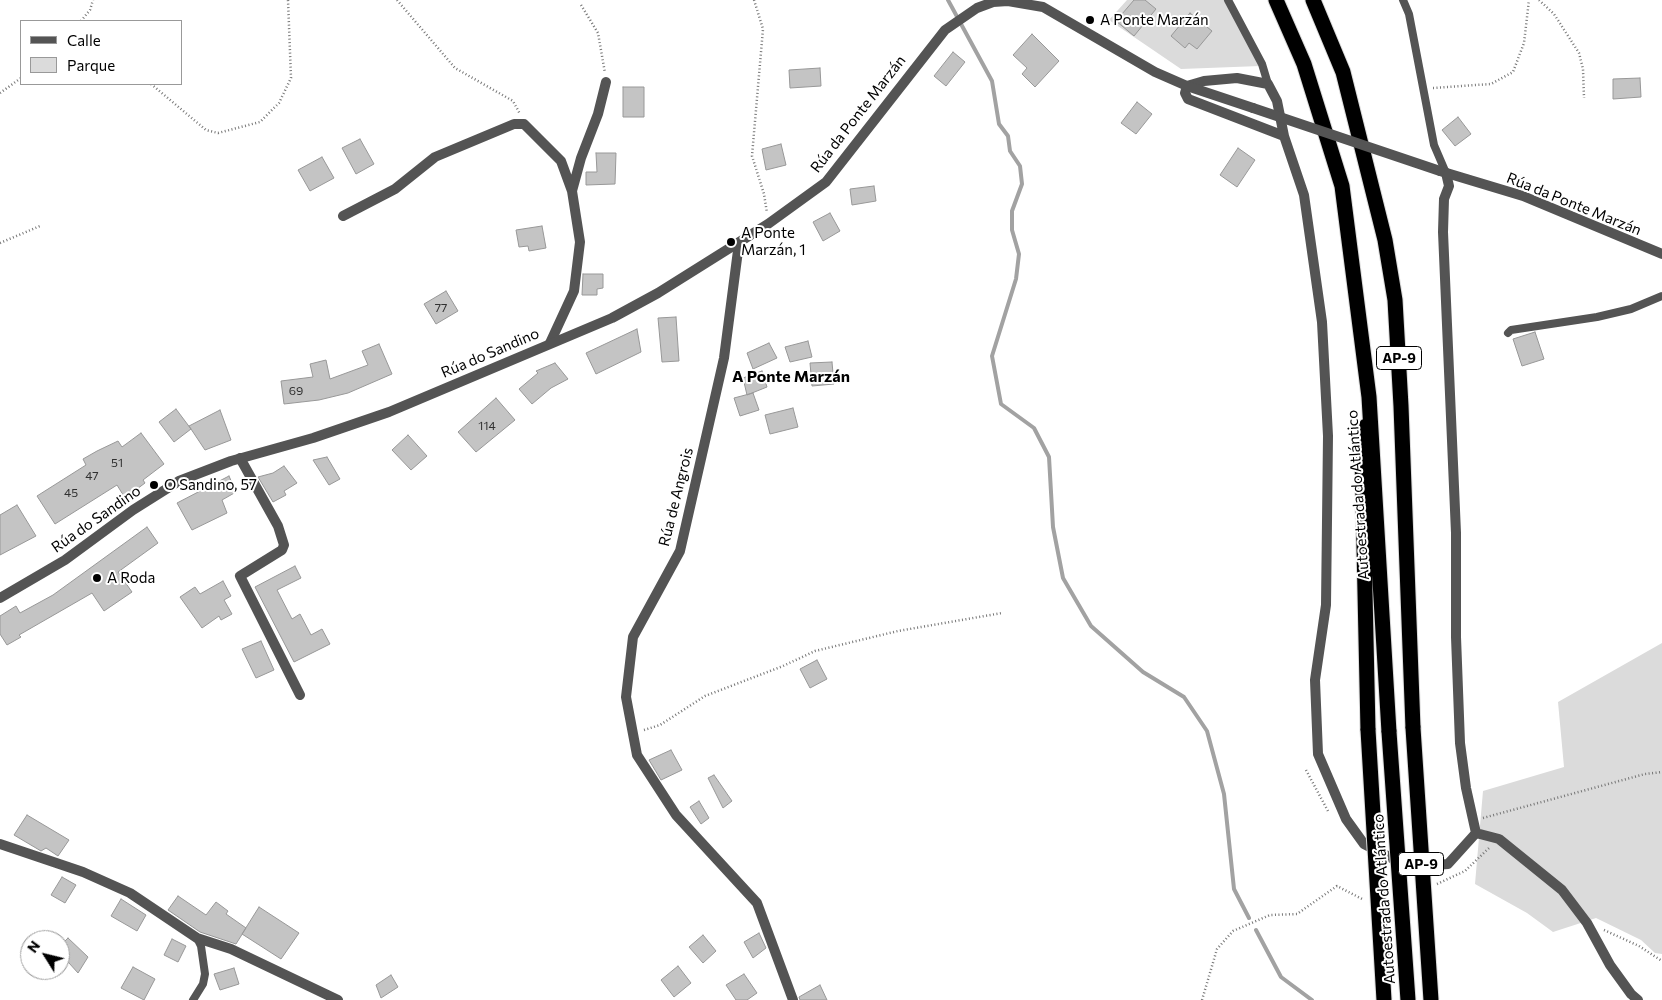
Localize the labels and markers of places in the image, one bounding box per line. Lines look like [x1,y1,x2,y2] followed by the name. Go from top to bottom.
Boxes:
[1100,11,1209,29] place label: A Ponte Marzán
[1084,14,1096,26] marker: A Ponte Marzán
[741,224,806,259] place label: A Ponte Marzán, 1
[725,236,737,248] marker: A Ponte Marzán, 1
[164,476,257,494] place label: O Sandino, 57
[148,479,160,491] marker: O Sandino, 57
[107,569,155,587] place label: A Roda
[91,572,103,584] marker: A Roda

